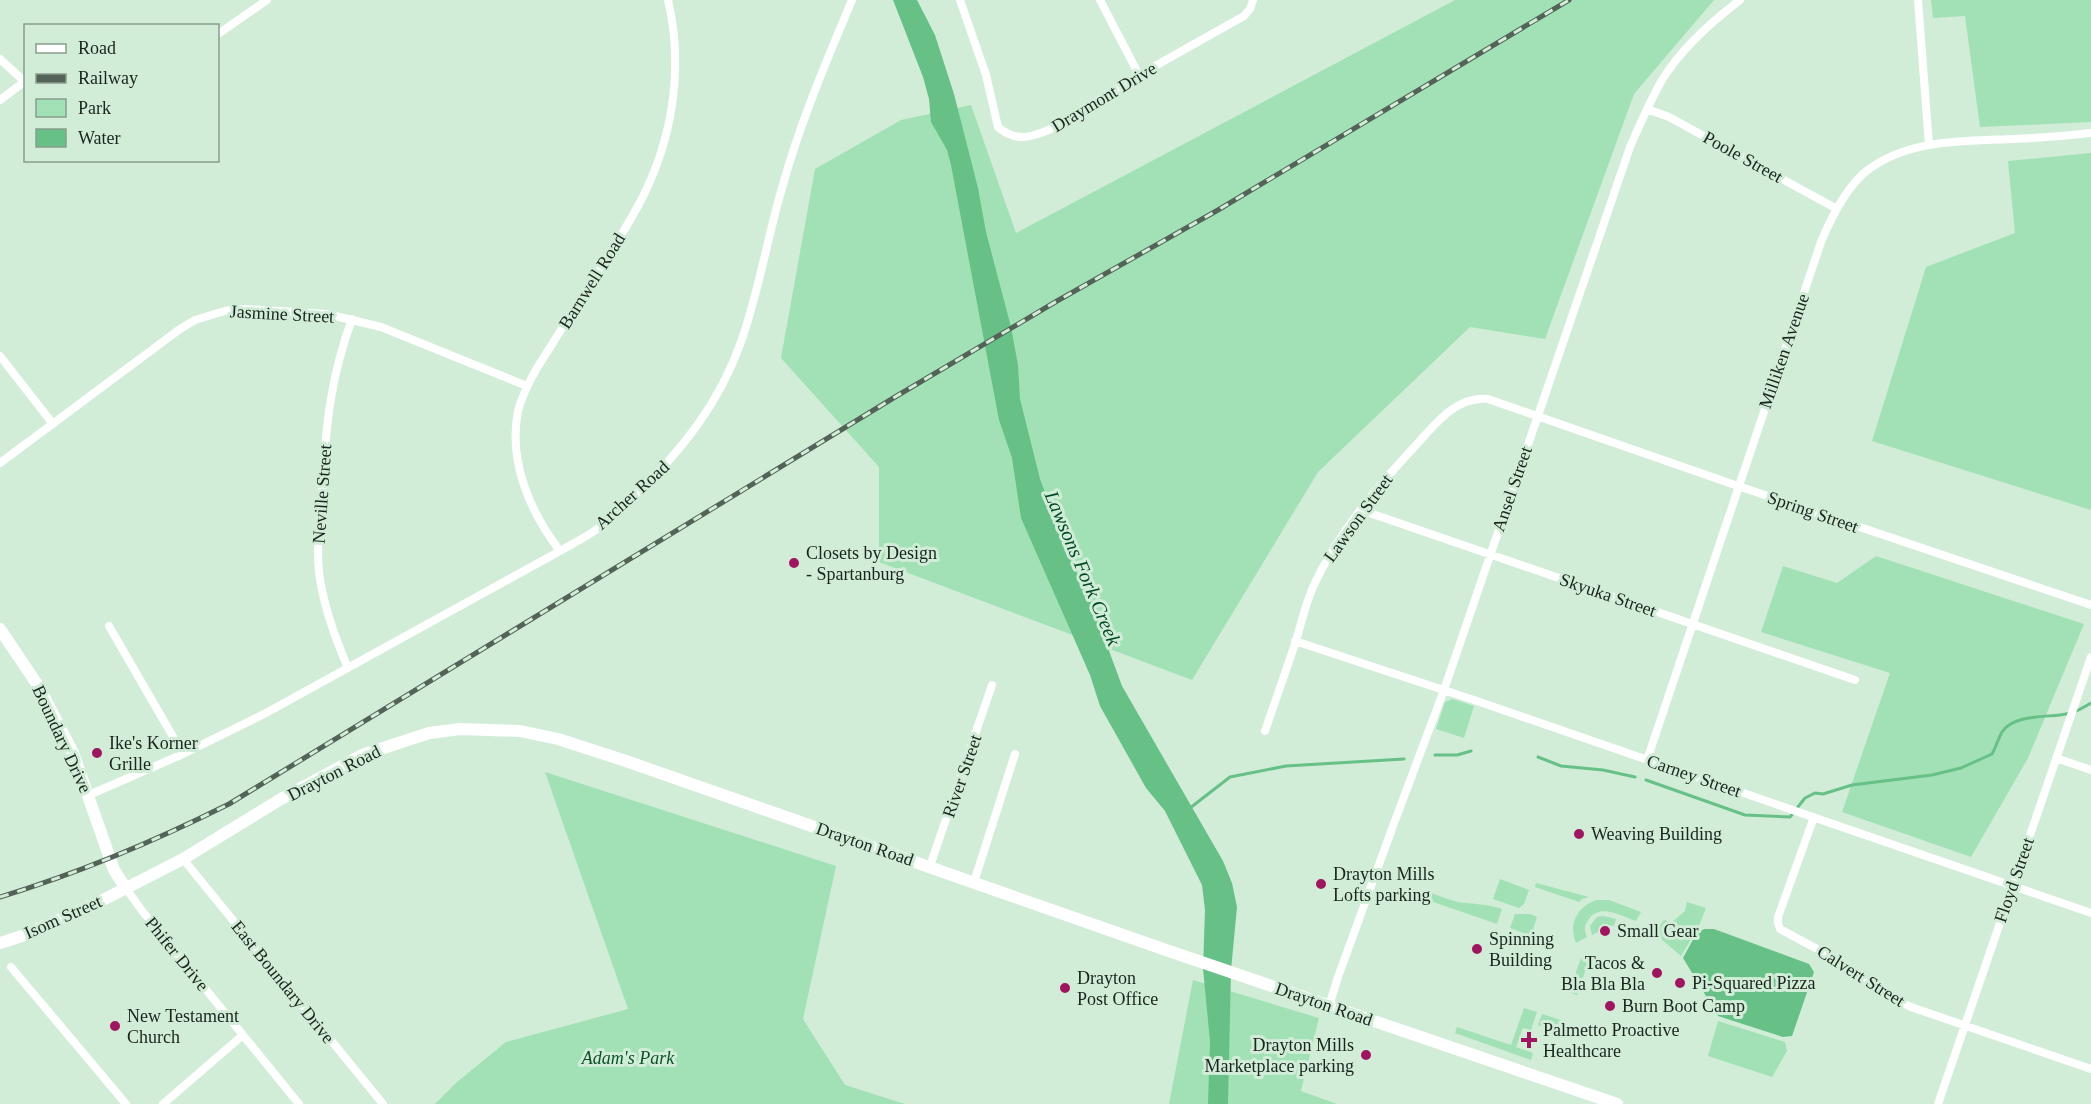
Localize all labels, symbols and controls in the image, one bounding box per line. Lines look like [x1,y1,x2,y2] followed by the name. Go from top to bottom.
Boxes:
[24,24,219,162] legend
[78,38,116,58] text: Road
[1048,58,1160,136] street label: Draymont Drive
[78,68,138,88] text: Railway
[78,98,111,118] text: Park
[1700,127,1786,187] street label: Poole Street
[78,128,121,148] text: Water
[555,230,629,332] street label: Barnwell Road
[1755,291,1813,411] street label: Milliken Avenue
[229,301,335,327] street label: Jasmine Street
[309,444,335,544] street label: Neville Street
[1488,444,1536,534] street label: Ansel Street
[591,457,673,533] street label: Archer Road
[1319,470,1397,566] street label: Lawson Street
[1040,486,1126,650] water label: Lawsons Fork Creek
[1765,487,1861,537] street label: Spring Street
[806,543,937,584] place label: Closets by Design - Spartanburg
[787,556,801,570] marker: Closets by Design - Spartanburg
[1557,569,1659,621] street label: Skyuka Street
[28,682,96,796] street label: Boundary Drive
[938,732,986,820] street label: River Street
[109,733,198,774] place label: Ike's Korner Grille
[284,741,384,805] street label: Drayton Road
[90,746,104,760] marker: Ike's Korner Grille
[1644,751,1744,801] street label: Carney Street
[814,818,916,870] street label: Drayton Road
[1591,824,1722,844] place label: Weaving Building
[1572,827,1586,841] marker: Weaving Building
[1990,835,2038,925] street label: Floyd Street
[1333,864,1435,905] place label: Drayton Mills Lofts parking
[1314,877,1328,891] marker: Drayton Mills Lofts parking
[21,891,105,943] street label: Isom Street
[141,913,213,995] street label: Phifer Drive
[227,917,339,1047] street label: East Boundary Drive
[1617,921,1698,941] place label: Small Gear
[1598,924,1612,938] marker: Small Gear
[1489,929,1554,970] place label: Spinning Building
[1814,941,1908,1011] street label: Calvert Street
[1470,942,1484,956] marker: Spinning Building
[1561,953,1645,994] place label: Tacos & Bla Bla Bla
[1650,966,1664,980] marker: Tacos & Bla Bla Bla
[1077,968,1158,1009] place label: Drayton Post Office
[1692,973,1815,993] place label: Pi-Squared Pizza
[1673,976,1687,990] marker: Pi-Squared Pizza
[1273,978,1375,1030] street label: Drayton Road
[1058,981,1072,995] marker: Drayton Post Office
[1622,996,1745,1016] place label: Burn Boot Camp
[1603,999,1617,1013] marker: Burn Boot Camp
[127,1006,239,1047] place label: New Testament Church
[108,1019,122,1033] marker: New Testament Church
[1543,1020,1679,1061] place label: Palmetto Proactive Healthcare
[1520,1031,1538,1049] marker: Palmetto Proactive Healthcare
[1205,1035,1354,1076] place label: Drayton Mills Marketplace parking
[581,1048,675,1068] park label: Adam's Park
[1359,1048,1373,1062] marker: Drayton Mills Marketplace parking

